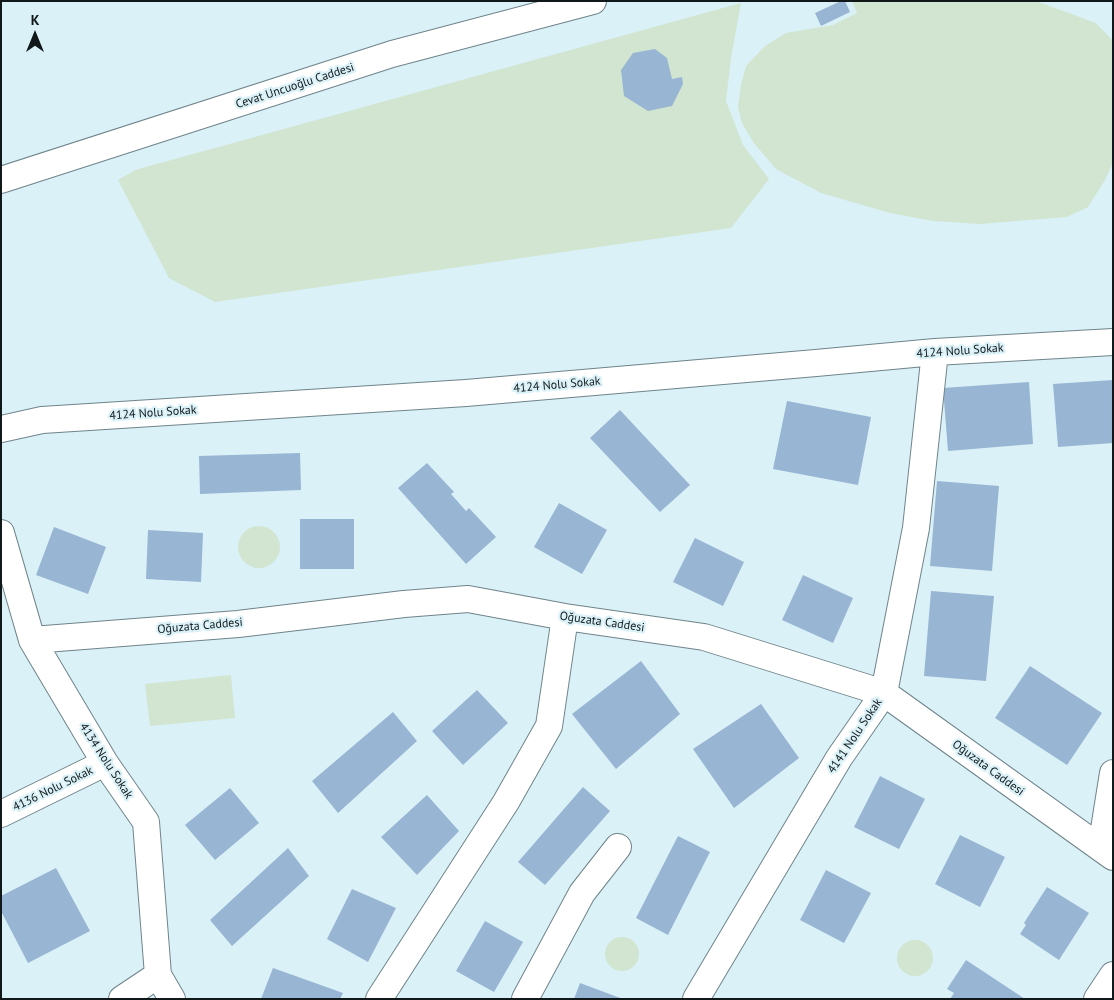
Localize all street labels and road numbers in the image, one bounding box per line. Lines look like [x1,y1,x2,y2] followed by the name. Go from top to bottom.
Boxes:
[234,60,356,112] street label: Cevat Uncuoğlu Caddesi
[916,341,1004,361] street label: 4124 Nolu Sokak
[513,374,601,396] street label: 4124 Nolu Sokak
[109,403,197,423] street label: 4124 Nolu Sokak
[559,609,645,635] street label: Oğuzata Caddesi
[157,615,243,637] street label: Oğuzata Caddesi
[825,696,885,776] street label: 4141 Nolu Sokak
[76,720,136,802] street label: 4134 Nolu Sokak
[949,737,1027,799] street label: Oğuzata Caddesi
[11,763,95,815] street label: 4136 Nolu Sokak

